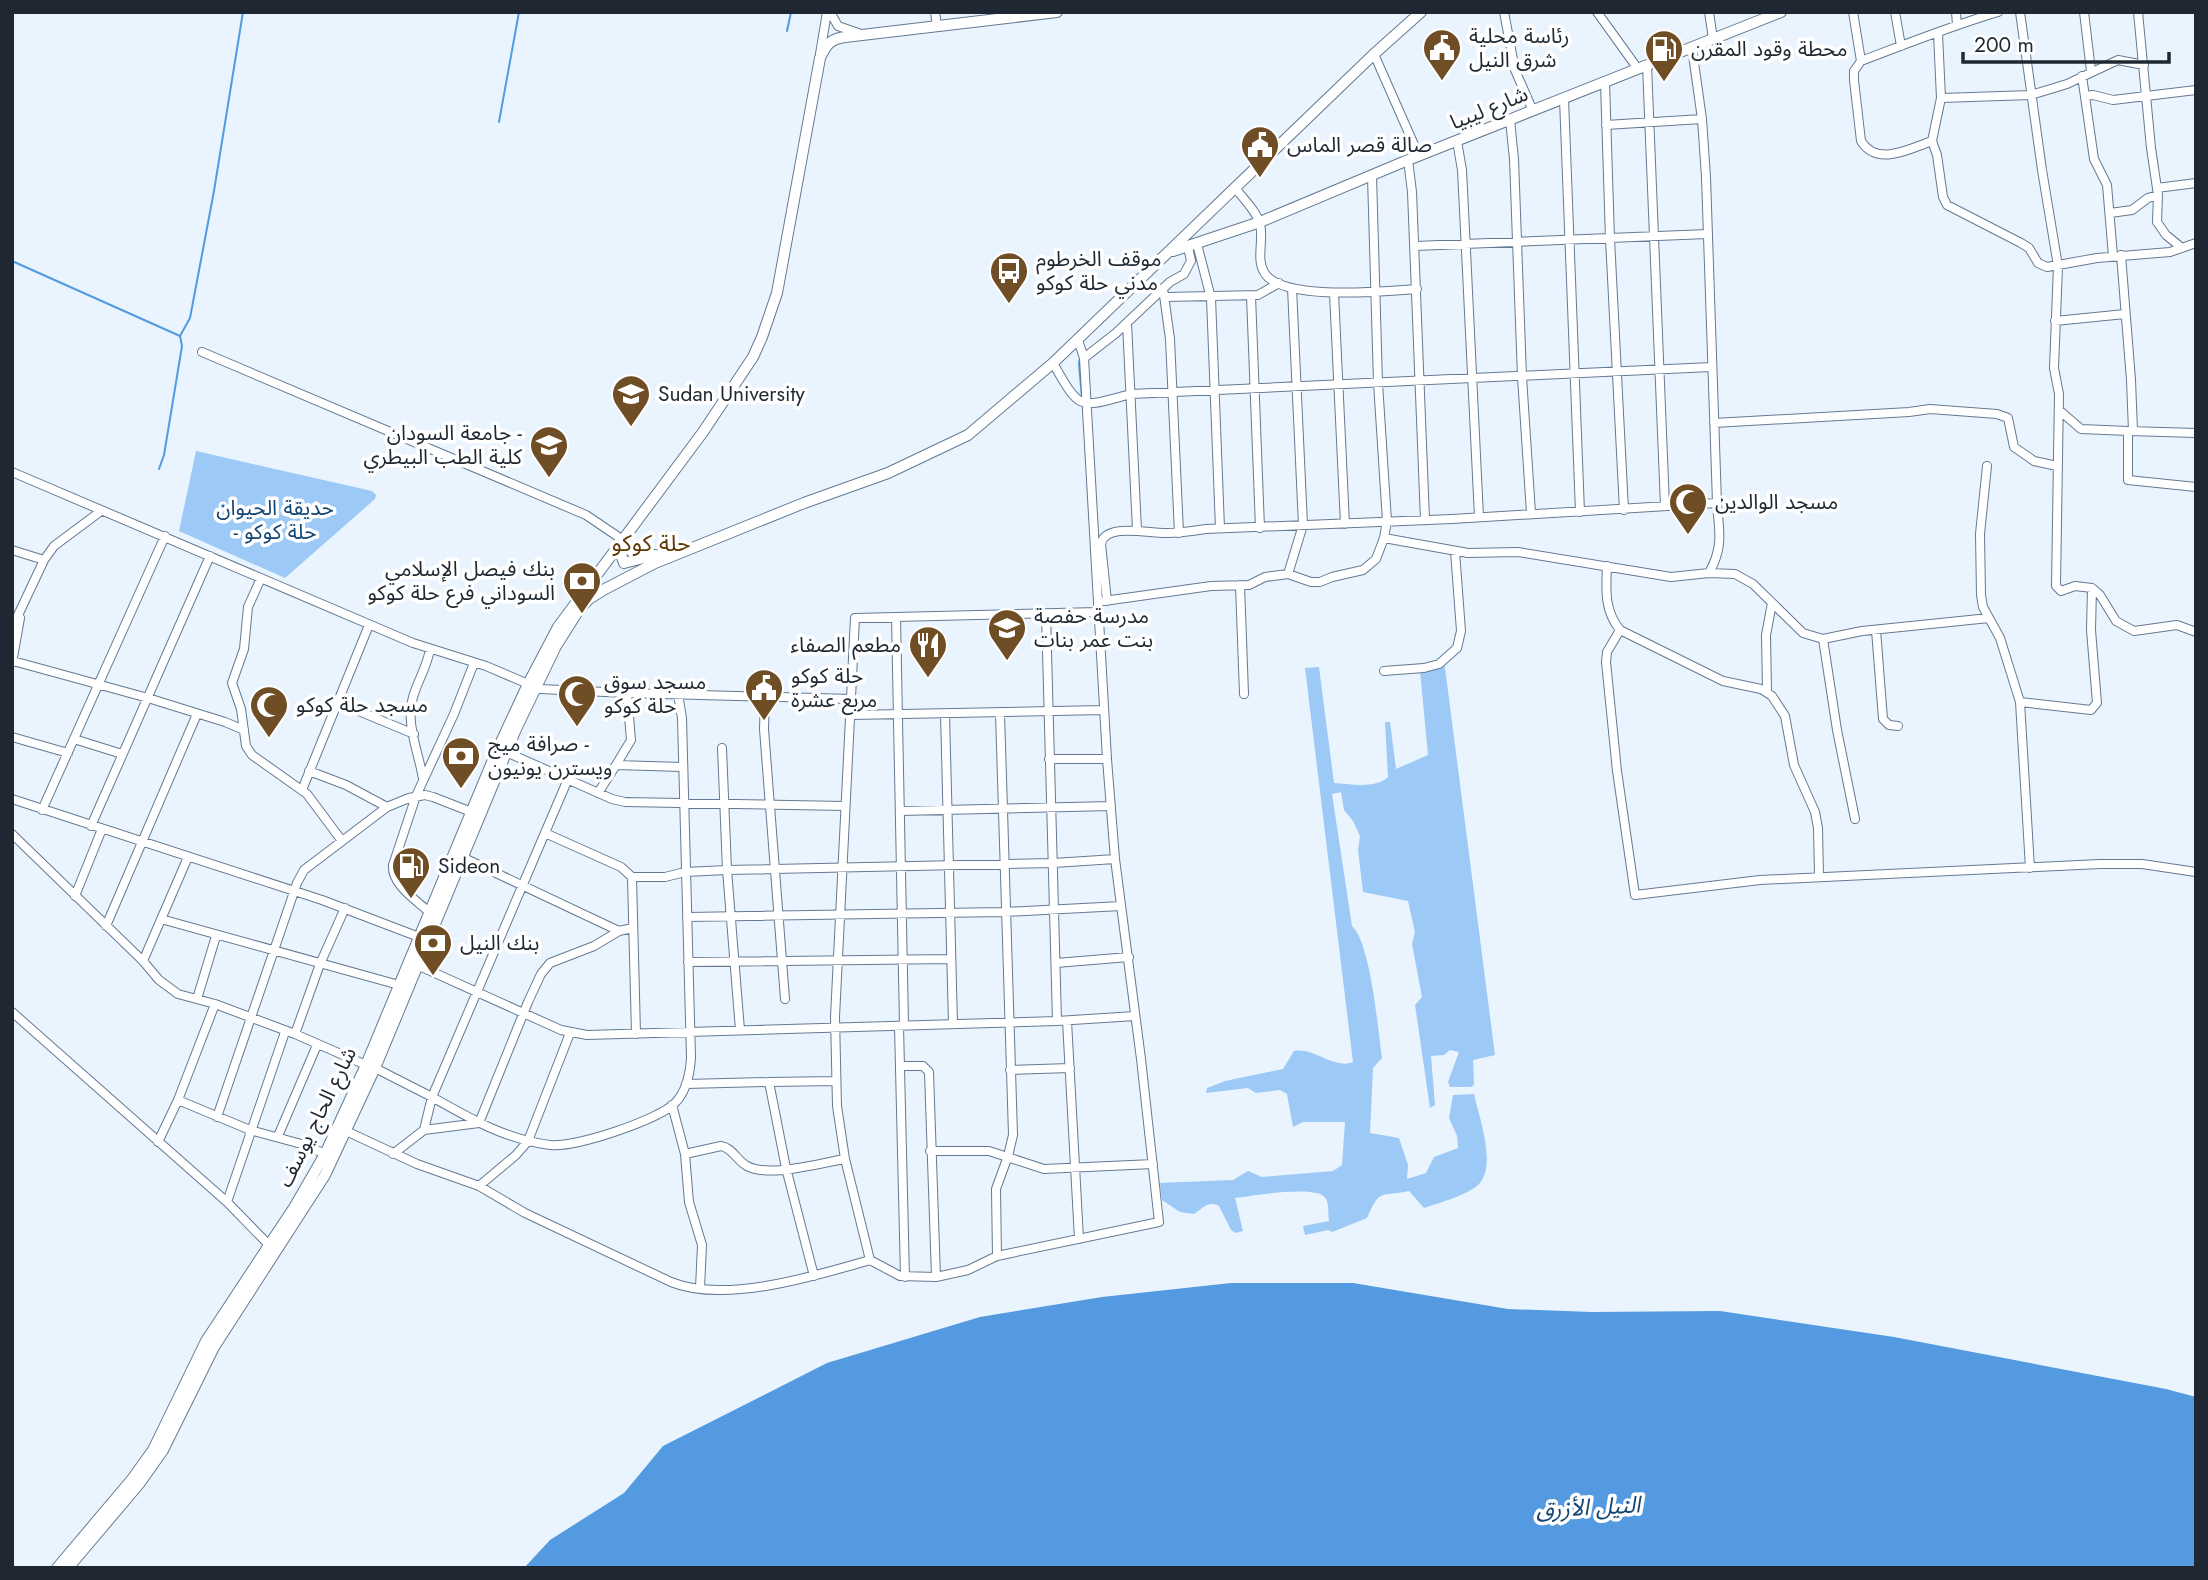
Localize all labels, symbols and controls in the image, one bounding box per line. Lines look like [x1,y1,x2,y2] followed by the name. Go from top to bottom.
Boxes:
[1469,21,1570,75] place label: رئاسة محلية شرق النيل
[1963,21,2170,65] scale bar
[1421,27,1463,82] public building icon: رئاسة محلية شرق النيل
[1643,28,1685,83] fuel station icon: محطة وقود المقرن
[1974,30,2034,60] text: 200 m
[1691,34,1848,64] place label: محطة وقود المقرن
[1446,79,1532,137] street label: شارع ليبيا
[1239,124,1281,179] public building icon: صالة قصر الماس
[1287,130,1432,160] place label: صالة قصر الماس
[1036,244,1162,299] place label: موقف الخرطوم مدني حلة كوكو
[988,250,1030,305] bus stop icon: موقف الخرطوم مدني حلة كوكو
[610,373,652,428] school or university icon: Sudan University
[658,379,805,409] place label: Sudan University
[363,418,523,473] place label: جامعة السودان - كلية الطب البيطري
[528,424,570,479] school or university icon: جامعة السودان - كلية الطب البيطري
[1667,481,1709,536] mosque icon: مسجد الوالدين
[1715,487,1838,517] place label: مسجد الوالدين
[216,493,334,547] park label: حديقة الحيوان - حلة كوكو
[611,526,691,560] district label: حلة كوكو
[367,554,555,609] place label: بنك فيصل الإسلامي السوداني فرع حلة كوكو
[561,560,603,615] bank icon: بنك فيصل الإسلامي السوداني فرع حلة كوكو
[1034,601,1153,655] place label: مدرسة حفصة بنت عمر بنات
[986,607,1028,662] school or university icon: مدرسة حفصة بنت عمر بنات
[907,624,949,679] restaurant icon: مطعم الصفاء
[790,630,901,660] place label: مطعم الصفاء
[791,661,877,715] place label: حلة كوكو مربع عشرة
[604,667,706,721] place label: مسجد سوق حلة كوكو
[743,667,785,722] public building icon: حلة كوكو مربع عشرة
[556,673,598,728] mosque icon: مسجد سوق حلة كوكو
[248,684,290,739] mosque icon: مسجد حلة كوكو
[296,690,428,720] place label: مسجد حلة كوكو
[488,729,612,783] place label: صرافة ميج - ويسترن يونيون
[440,735,482,790] bank icon: صرافة ميج - ويسترن يونيون
[390,845,432,900] fuel station icon: Sideon
[438,851,500,881] place label: Sideon
[412,922,454,977] bank icon: بنك النيل
[460,928,539,958] place label: بنك النيل
[270,1042,364,1192] street label: شارع الحاج يوسف
[1535,1487,1644,1527] water label: النيل الأزرق

